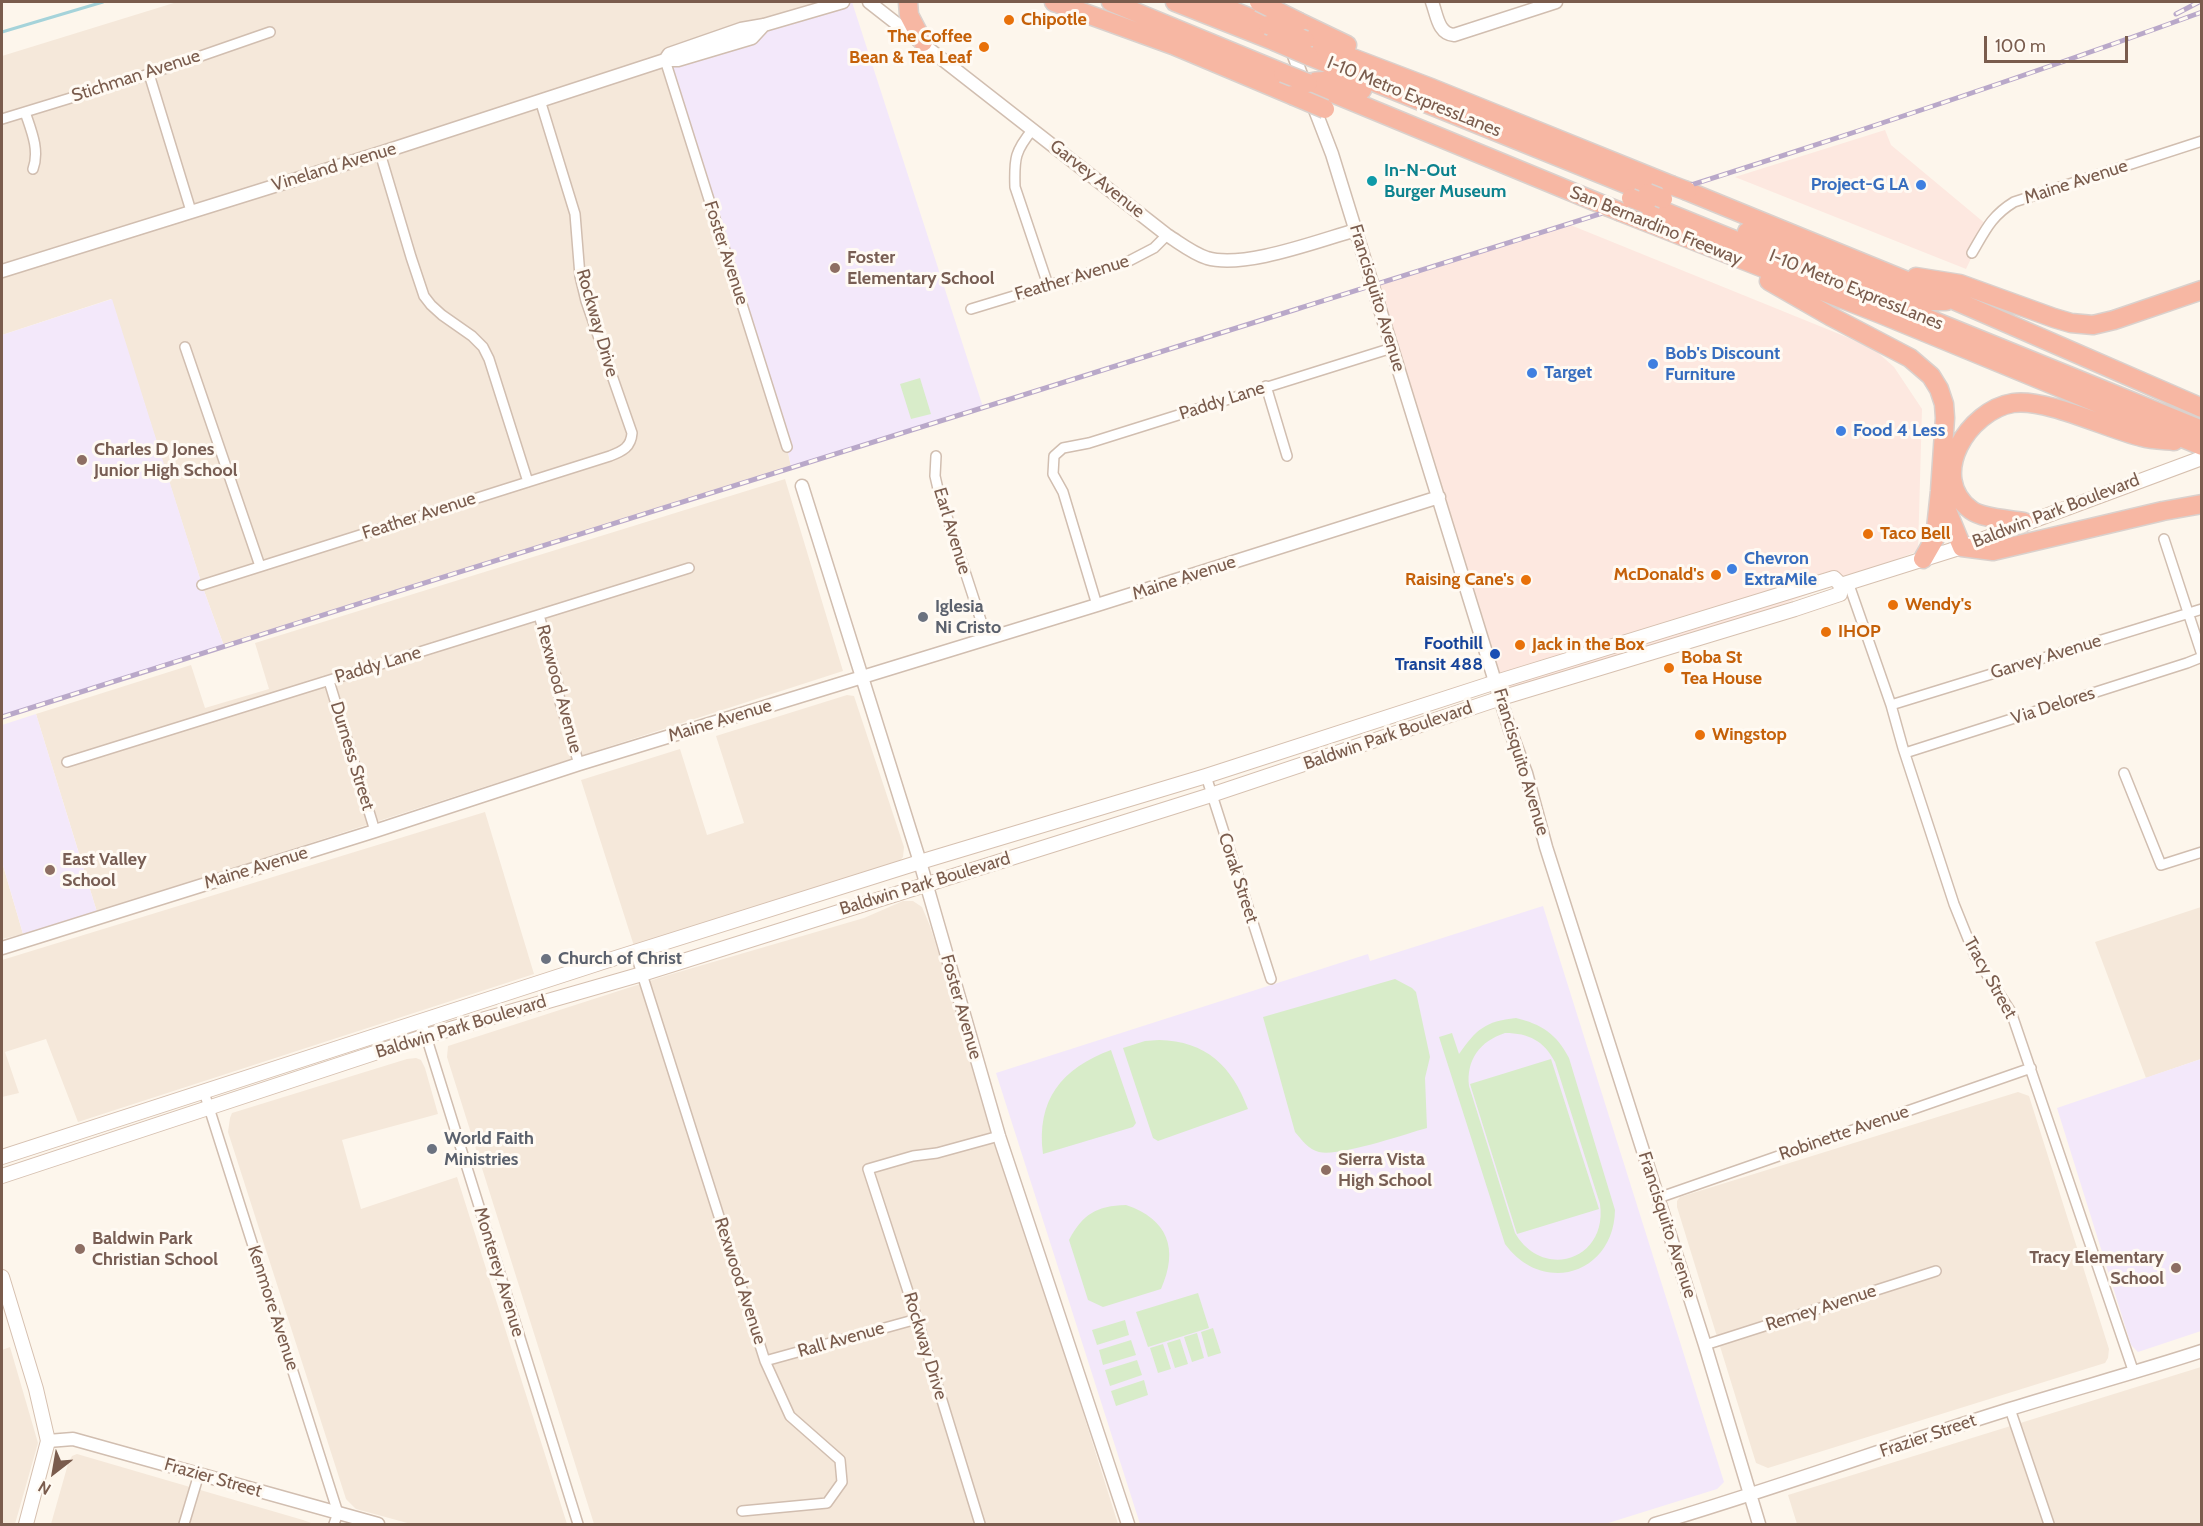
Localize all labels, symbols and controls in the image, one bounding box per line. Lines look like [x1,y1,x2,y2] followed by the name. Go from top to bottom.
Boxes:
[1021,9,1087,31] place label: Chipotle
[1002,13,1016,27] marker: Chipotle
[1987,24,2131,62] scale bar
[849,26,972,68] place label: The Coffee Bean & Tea Leaf
[1995,35,2046,57] text: 100 m
[977,40,991,54] marker: The Coffee Bean & Tea Leaf
[69,45,203,107] street label: Stichman Avenue
[1324,52,1504,142] street label: I-10 Metro ExpressLanes
[1045,135,1149,223] street label: Garvey Avenue
[269,138,399,196] street label: Vineland Avenue
[2022,155,2130,209] street label: Maine Avenue
[1384,160,1506,202] place label: In-N-Out Burger Museum
[1365,174,1379,188] marker: In-N-Out Burger Museum
[1811,174,1909,196] place label: Project-G LA
[1914,178,1928,192] marker: Project-G LA
[1567,182,1745,270] street label: San Bernardino Freeway
[699,198,753,308] street label: Foster Avenue
[1344,222,1410,374] street label: Francisquito Avenue
[1766,245,1946,335] street label: I-10 Metro ExpressLanes
[847,247,994,290] place label: Foster Elementary School
[1012,250,1132,306] street label: Feather Avenue
[828,261,842,275] marker: Foster Elementary School
[571,266,623,380] street label: Rockway Drive
[1665,343,1780,386] place label: Bob's Discount Furniture
[1646,357,1660,371] marker: Bob's Discount Furniture
[1544,362,1592,384] place label: Target
[1525,366,1539,380] marker: Target
[1176,377,1268,425] street label: Paddy Lane
[1853,420,1945,442] place label: Food 4 Less
[1834,424,1848,438] marker: Food 4 Less
[94,439,237,482] place label: Charles D Jones Junior High School
[75,453,89,467] marker: Charles D Jones Junior High School
[1969,469,2143,553] street label: Baldwin Park Boulevard
[929,485,975,577] street label: Earl Avenue
[359,487,479,545] street label: Feather Avenue
[1880,523,1950,545] place label: Taco Bell
[1861,527,1875,541] marker: Taco Bell
[1744,548,1817,590] place label: Chevron ExtraMile
[1130,551,1238,605] street label: Maine Avenue
[1725,562,1739,576] marker: Chevron ExtraMile
[1614,564,1704,586] place label: McDonald's
[1709,568,1723,582] marker: McDonald's
[1405,569,1514,591] place label: Raising Cane's
[1519,573,1533,587] marker: Raising Cane's
[1905,594,1972,616] place label: Wendy's
[935,596,1001,638] place label: Iglesia Ni Cristo
[1886,598,1900,612] marker: Wendy's
[916,610,930,624] marker: Iglesia Ni Cristo
[1838,621,1881,643] place label: IHOP
[531,622,587,756] street label: Rexwood Avenue
[1819,625,1833,639] marker: IHOP
[1988,630,2104,684] street label: Garvey Avenue
[1395,633,1483,676] place label: Foothill Transit 488
[1532,634,1645,656] place label: Jack in the Box
[1513,638,1527,652] marker: Jack in the Box
[332,642,424,688] street label: Paddy Lane
[1488,647,1502,661] marker: Foothill Transit 488
[1681,647,1762,690] place label: Boba St Tea House
[1662,661,1676,675] marker: Boba St Tea House
[2008,682,2098,730] street label: Via Delores
[1488,686,1554,838] street label: Francisquito Avenue
[666,695,774,747] street label: Maine Avenue
[1301,697,1475,775] street label: Baldwin Park Boulevard
[325,699,379,813] street label: Durness Street
[1712,724,1787,746] place label: Wingstop
[1693,728,1707,742] marker: Wingstop
[1213,830,1263,926] street label: Corak Street
[202,842,310,894] street label: Maine Avenue
[837,848,1013,920] street label: Baldwin Park Boulevard
[62,849,147,892] place label: East Valley School
[43,863,57,877] marker: East Valley School
[1959,934,2021,1022] street label: Tracy Street
[558,948,682,970] place label: Church of Christ
[539,952,553,966] marker: Church of Christ
[936,952,986,1062] street label: Foster Avenue
[373,991,549,1063] street label: Baldwin Park Boulevard
[1776,1101,1912,1165] street label: Robinette Avenue
[444,1128,534,1170] place label: World Faith Ministries
[425,1142,439,1156] marker: World Faith Ministries
[1338,1149,1432,1192] place label: Sierra Vista High School
[1633,1149,1701,1301] street label: Francisquito Avenue
[1319,1163,1333,1177] marker: Sierra Vista High School
[469,1205,529,1339] street label: Monterey Avenue
[709,1215,771,1347] street label: Rexwood Avenue
[92,1228,218,1270] place label: Baldwin Park Christian School
[73,1242,87,1256] marker: Baldwin Park Christian School
[243,1243,303,1373] street label: Kenmore Avenue
[2029,1247,2164,1290] place label: Tracy Elementary School
[2169,1261,2183,1275] marker: Tracy Elementary School
[1763,1280,1879,1336] street label: Remey Avenue
[898,1290,952,1402] street label: Rockway Drive
[795,1317,887,1363] street label: Rall Avenue
[1877,1409,1979,1463] street label: Frazier Street
[24,1442,84,1502] north arrow
[162,1454,264,1502] street label: Frazier Street
[35,1477,54,1499] text: N

